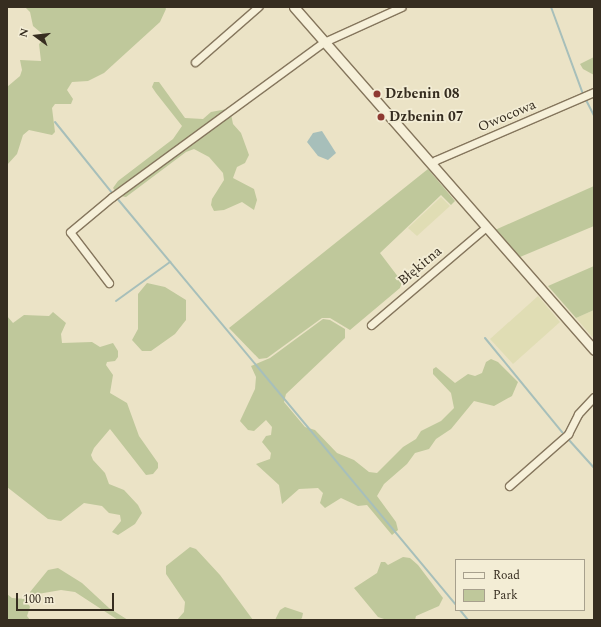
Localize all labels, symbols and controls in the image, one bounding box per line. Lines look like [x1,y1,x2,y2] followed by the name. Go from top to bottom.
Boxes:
[16,16,56,56] north arrow
[15,26,33,39] text: N
[385,86,460,102] place label: Dzbenin 08
[372,89,382,99] marker: Dzbenin 08
[475,96,539,136] street label: Owocowa
[389,109,464,125] place label: Dzbenin 07
[376,112,386,122] marker: Dzbenin 07
[395,243,445,289] street label: Błękitna
[455,559,585,611] legend
[493,566,520,585] text: Road
[18,585,116,611] scale bar
[493,586,518,605] text: Park
[23,590,54,609] text: 100 m

